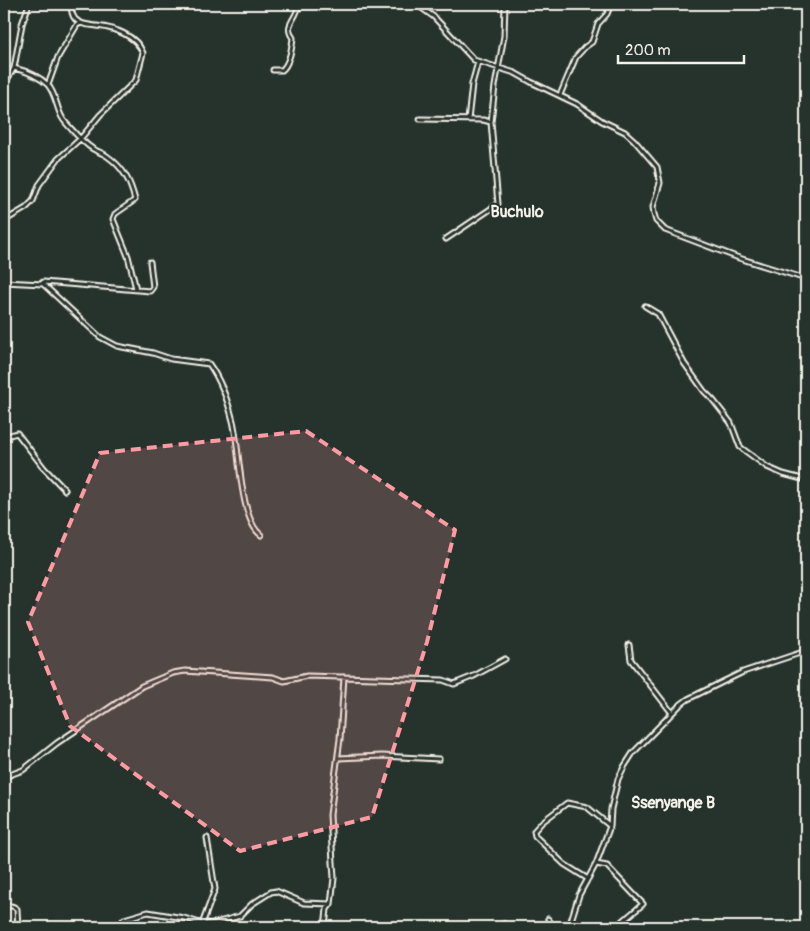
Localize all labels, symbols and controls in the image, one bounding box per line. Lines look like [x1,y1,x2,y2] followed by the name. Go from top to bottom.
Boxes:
[618,32,744,64] scale bar
[625,41,670,60] text: 200 m
[490,202,544,222] district label: Buchulo
[631,793,715,813] district label: Ssenyange B

